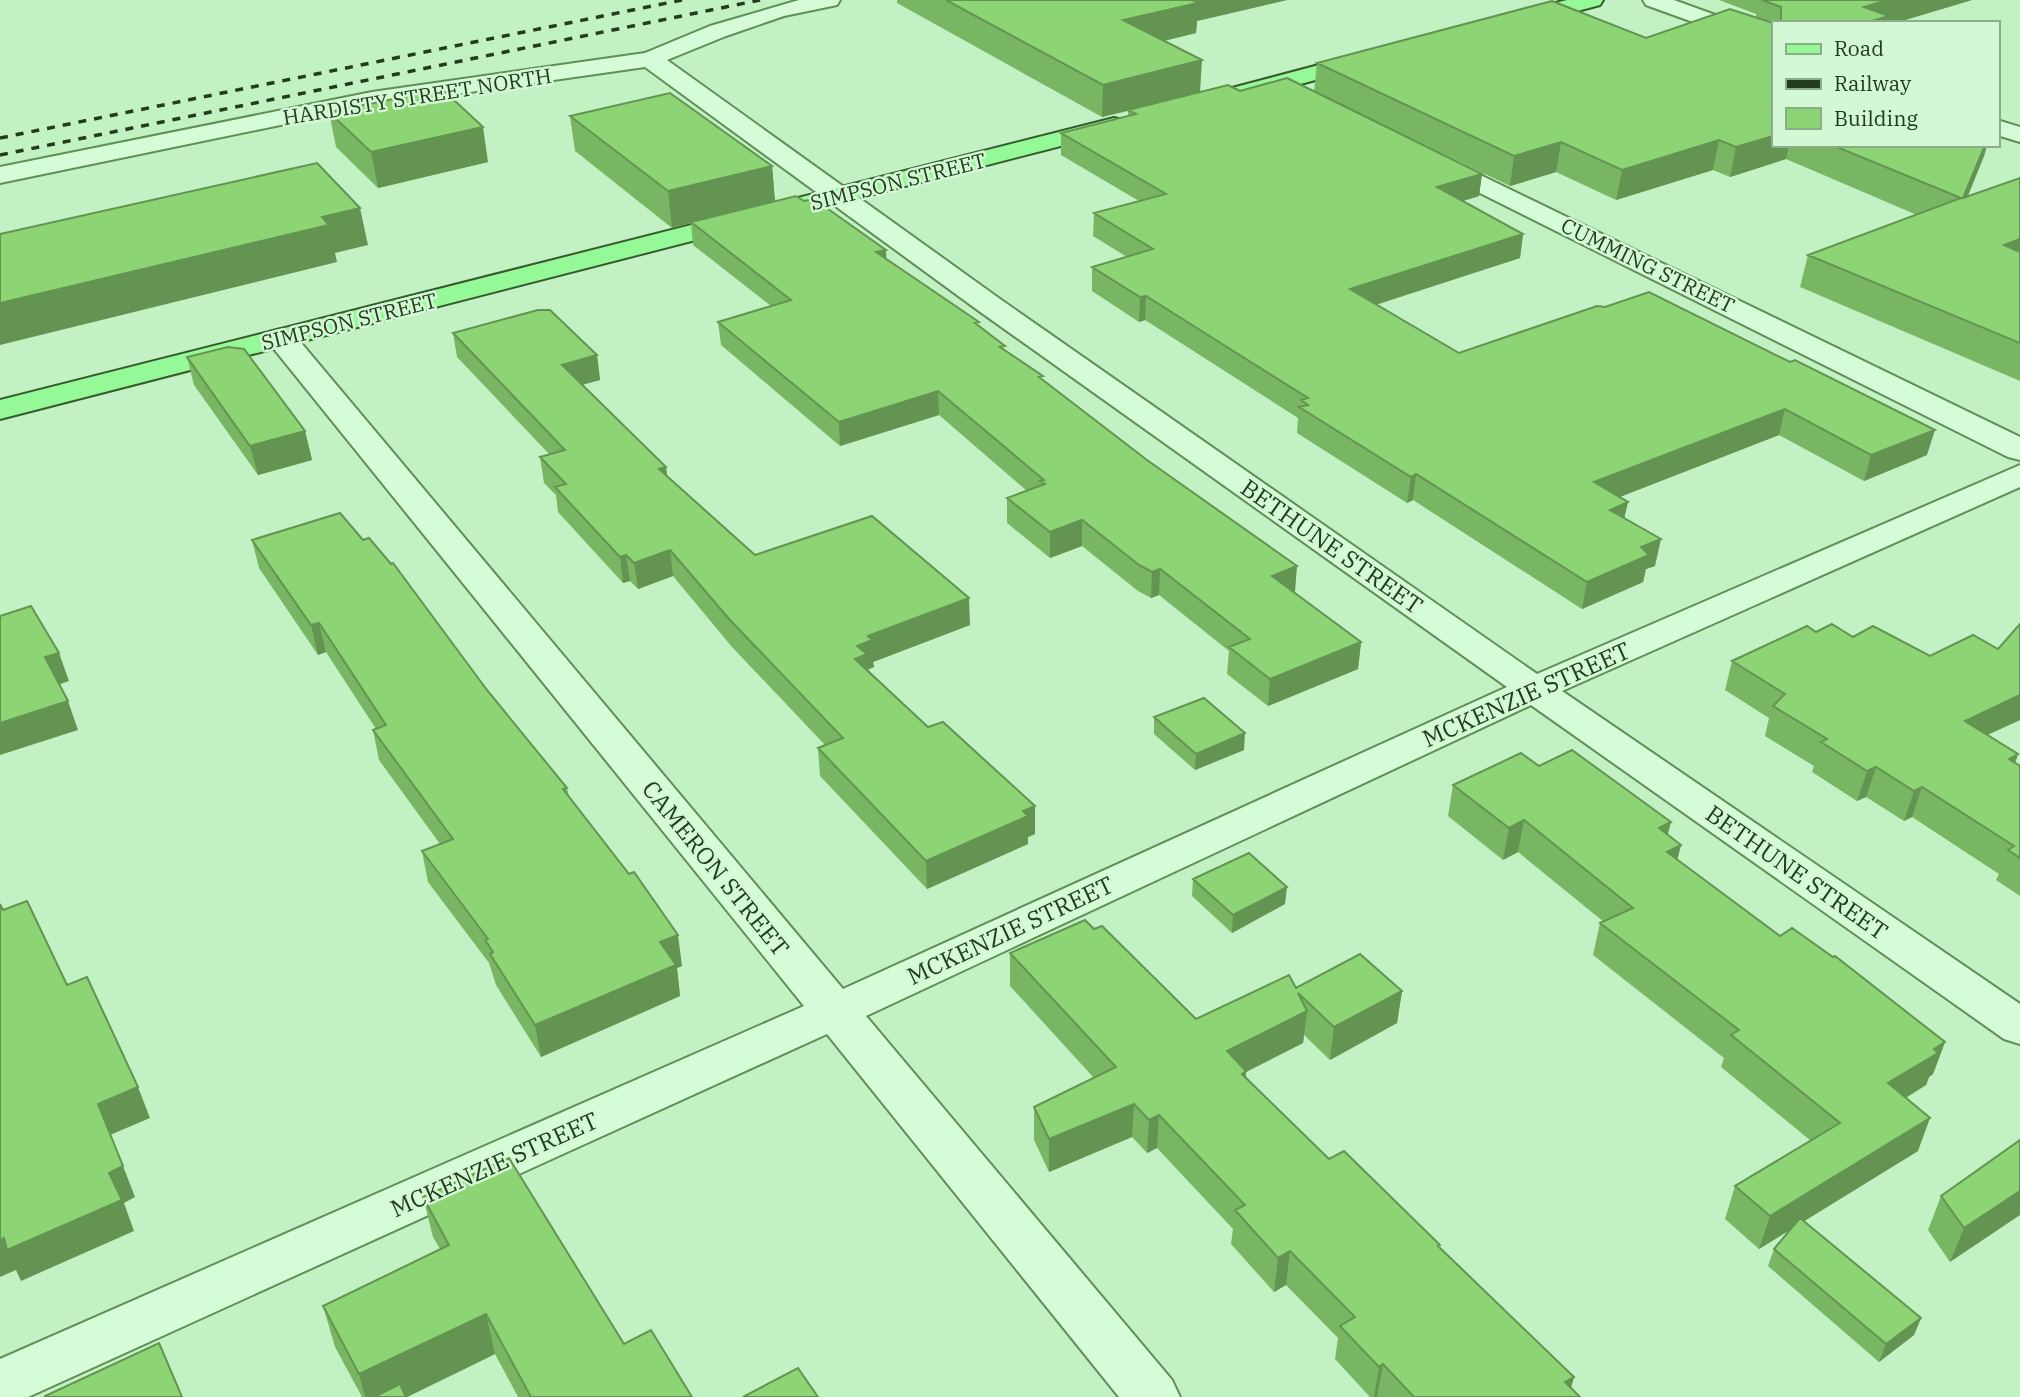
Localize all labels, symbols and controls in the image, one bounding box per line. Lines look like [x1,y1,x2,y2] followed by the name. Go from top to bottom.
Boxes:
[1772,21,1999,147] legend
[1834,34,1884,62] text: Road
[280,61,554,131] street label: HARDISTY STREET NORTH
[1834,69,1912,97] text: Railway
[1834,104,1919,132] text: Building
[807,146,989,216] street label: SIMPSON STREET
[1557,211,1739,319] street label: CUMMING STREET
[258,286,440,356] street label: SIMPSON STREET
[1235,471,1429,621] street label: BETHUNE STREET
[1417,634,1635,754] street label: MCKENZIE STREET
[635,773,797,963] street label: CAMERON STREET
[1700,797,1894,947] street label: BETHUNE STREET
[902,868,1118,992] street label: MCKENZIE STREET
[385,1104,603,1224] street label: MCKENZIE STREET

